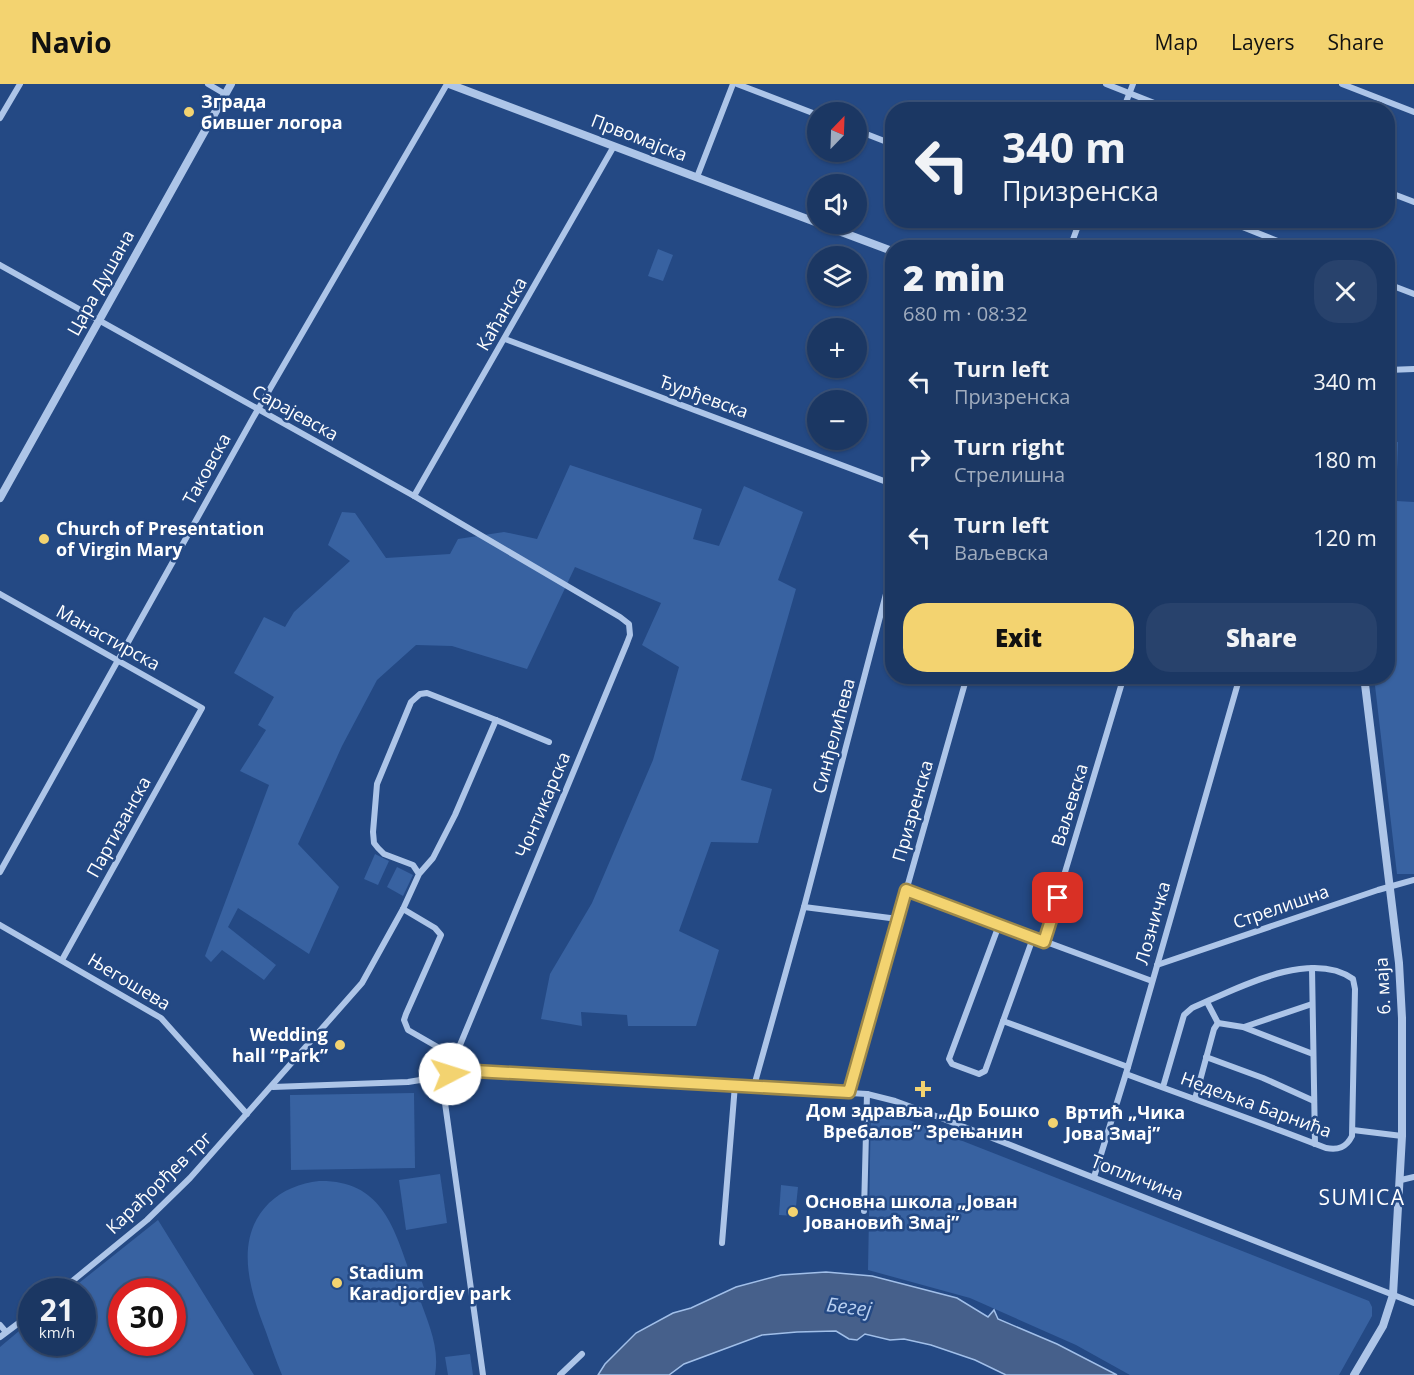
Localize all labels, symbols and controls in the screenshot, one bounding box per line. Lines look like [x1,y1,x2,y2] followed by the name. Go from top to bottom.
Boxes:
[30,23,111,61] text: Navio
[1155,28,1198,56] text: Map
[1231,28,1295,56] text: Layers
[1328,28,1384,56] text: Share
[201,89,343,134] place label: Зграда бившег логора
[807,102,867,162] north arrow
[807,102,867,450] map controls
[182,105,196,119] marker: Зграда бившег логора
[588,108,691,166] street label: Првомајска
[1002,118,1126,175] text: 340 m
[903,126,981,204] icon: left
[1002,172,1159,209] text: Призренска
[807,174,867,234] button: sound
[61,225,139,340] street label: Цара Душана
[807,246,867,306] button: layers
[903,253,1005,302] text: 2 min
[1314,260,1377,323] button: close
[470,272,532,355] street label: Каћанска
[903,300,1028,327] text: 680 m · 08:32
[807,318,867,378] button: +
[954,353,1049,383] text: Turn left
[903,365,936,398] icon: left
[1313,366,1377,396] text: 340 m
[657,369,752,423] street label: Ђурђевска
[248,379,343,446] street label: Сарајевска
[954,383,1070,410] text: Призренска
[807,390,867,450] button: −
[177,428,236,509] street label: Таковска
[954,431,1065,461] text: Turn right
[903,443,936,476] icon: right
[1313,444,1377,474] text: 180 m
[954,461,1065,488] text: Стрелишна
[954,509,1049,539] text: Turn left
[56,516,264,561] place label: Church of Presentation of Virgin Mary
[903,521,936,554] icon: left
[1313,522,1377,552] text: 120 m
[37,532,51,546] marker: Church of Presentation of Virgin Mary
[954,539,1049,566] text: Ваљевска
[52,599,165,676] street label: Манастирска
[903,603,1134,672] button: Exit
[1146,603,1377,672] button: Share
[806,675,860,796] street label: Синђелићева
[509,748,575,861] street label: Чонтикарска
[886,757,938,864] street label: Призренска
[1045,761,1093,849] street label: Ваљевска
[80,772,156,881] street label: Партизанска
[1032,872,1083,923] pin
[1129,878,1175,967] street label: Лозничка
[1229,878,1332,934] street label: Стрелишна
[1041,881,1074,914] icon: arrive
[84,947,175,1015] street label: Његошева
[1369,957,1395,1015] street label: 6. маја
[232,1022,328,1067] place label: Wedding hall “Park”
[333,1038,347,1052] marker: Wedding hall “Park”
[418,1042,482,1106] position arrow
[1178,1066,1335,1142] street label: Недељка Барнића
[914,1080,932,1098] marker: Дом здравља „Др Бошко Вребалов” Зрењанин
[806,1098,1040,1143] place label: Дом здравља „Др Бошко Вребалов” Зрењанин
[1063,1100,1185,1145] place label: Вртић „Чика Јова Змај”
[1046,1116,1060,1130] marker: Вртић „Чика Јова Змај”
[100,1125,217,1239] street label: Карађорђев трг
[1088,1148,1187,1206] street label: Топличина
[1318,1183,1406,1211] district label: SUMICA
[803,1189,1018,1234] place label: Основна школа „Јован Јовановић Змај”
[786,1205,800,1219] marker: Основна школа „Јован Јовановић Змај”
[349,1260,512,1305] place label: Stadium Karadjordjev park
[330,1276,344,1290] marker: Stadium Karadjordjev park
[108,1278,186,1356] speed limit sign: 30
[40,1289,74,1330] text: 21
[825,1290,874,1323] water label: Бегеј
[39,1322,75,1342] text: km/h

